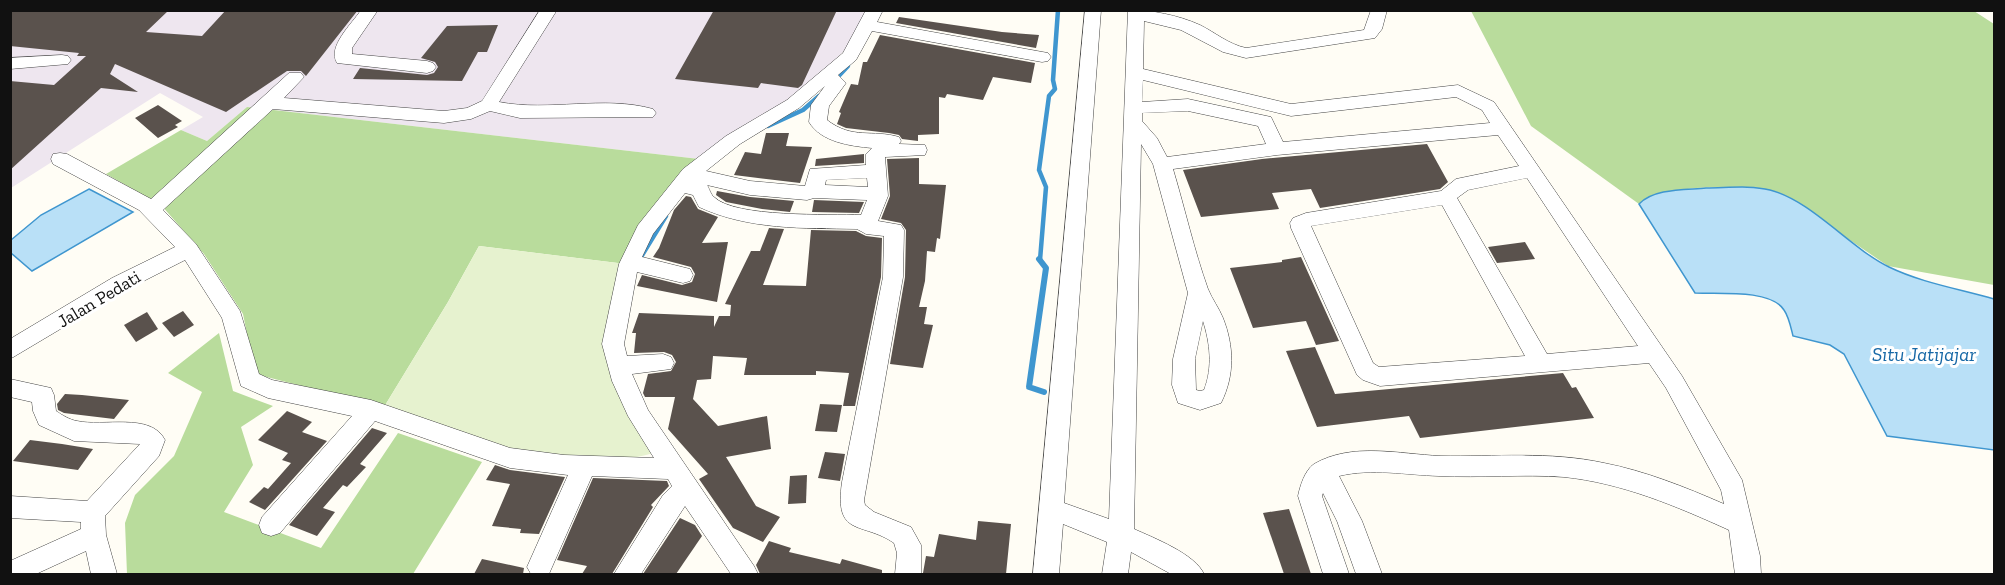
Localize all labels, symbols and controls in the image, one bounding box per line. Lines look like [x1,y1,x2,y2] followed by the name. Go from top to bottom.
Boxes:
[53,266,145,332] street label: Jalan Pedati
[1872,342,1976,366] water label: Situ Jatijajar

